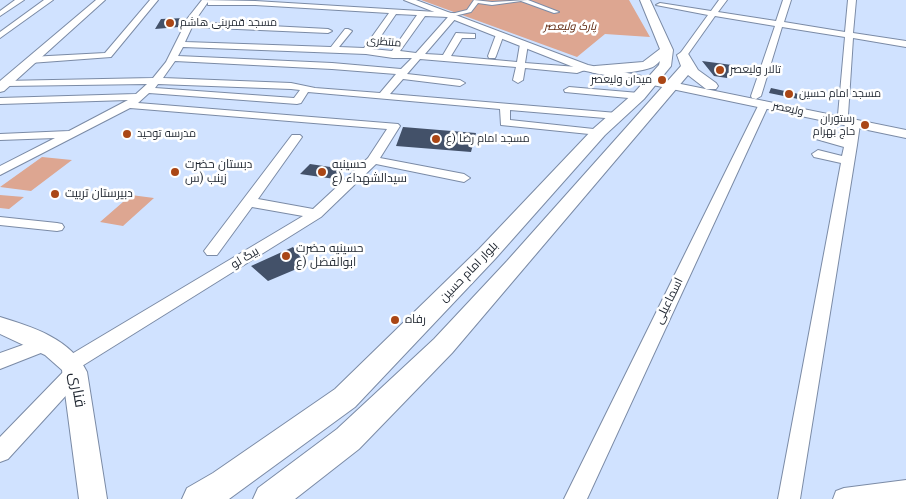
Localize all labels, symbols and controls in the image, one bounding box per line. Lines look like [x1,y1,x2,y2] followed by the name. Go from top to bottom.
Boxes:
[180,16,277,30] place label: مسجد قمربنی هاشم
[164,17,176,29] marker: مسجد قمربنی هاشم
[544,20,596,34] park label: پارک ولیعصر
[366,34,402,50] street label: منتظری
[730,63,781,77] place label: تالار ولیعصر
[714,64,726,76] marker: تالار ولیعصر
[591,73,652,87] place label: میدان ولیعصر
[656,74,668,86] marker: میدان ولیعصر
[799,87,881,101] place label: مسجد امام حسین
[783,88,795,100] marker: مسجد امام حسین
[771,99,805,119] street label: ولیعصر
[813,112,855,138] place label: رستوران حاج بهرام
[859,119,871,131] marker: رستوران حاج بهرام
[137,127,196,141] place label: مدرسه توحید
[121,128,133,140] marker: مدرسه توحید
[446,132,530,146] place label: مسجد امام رضا (ع
[430,133,442,145] marker: مسجد امام رضا (ع
[185,158,252,186] place label: دبستان حضرت زینب (س
[332,158,407,186] place label: حسینیه سیدالشهداء (ع
[169,166,181,178] marker: دبستان حضرت زینب (س
[316,166,328,178] marker: حسینیه سیدالشهداء (ع
[65,187,133,201] place label: دبیرستان تربیت
[49,188,61,200] marker: دبیرستان تربیت
[437,239,501,305] street label: بلوار امام حسین
[296,242,364,270] place label: حسینیه حضرت ابوالفضل (ع
[228,244,262,272] street label: بیگ لو
[280,250,292,262] marker: حسینیه حضرت ابوالفضل (ع
[652,276,686,326] street label: اسماعیلی
[405,313,426,327] place label: رفاه
[389,314,401,326] marker: رفاه
[65,371,89,409] street label: قناری

